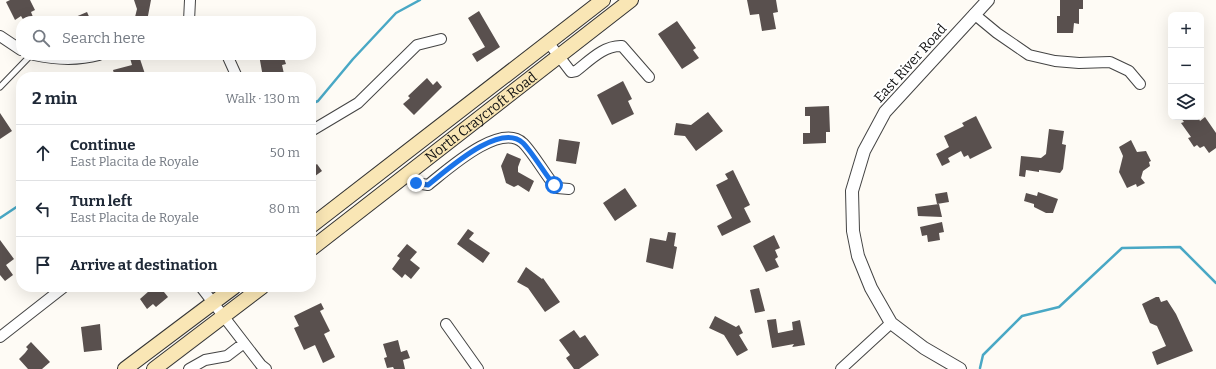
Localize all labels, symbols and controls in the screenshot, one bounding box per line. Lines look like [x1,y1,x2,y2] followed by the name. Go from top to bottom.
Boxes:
[1168,12,1204,120] map controls
[1168,12,1204,48] button: +
[16,16,316,60] search box
[871,20,950,106] street label: East River Road
[30,27,52,49] icon: search
[62,29,145,47] text: Search here
[1168,48,1204,84] button: −
[422,69,540,166] street label: North Craycroft Road
[1168,84,1204,120] button: layers
[32,88,77,109] text: 2 min
[226,91,300,106] text: Walk · 130 m
[70,136,136,154] text: Continue
[32,142,54,164] icon: ahead
[270,145,300,160] text: 50 m
[70,154,199,169] text: East Placita de Royale
[407,174,425,192] route end
[545,176,563,194] route start
[70,192,132,210] text: Turn left
[32,198,54,220] icon: left
[269,201,300,216] text: 80 m
[70,210,199,225] text: East Placita de Royale
[32,254,54,276] icon: arrive
[70,256,217,274] text: Arrive at destination

